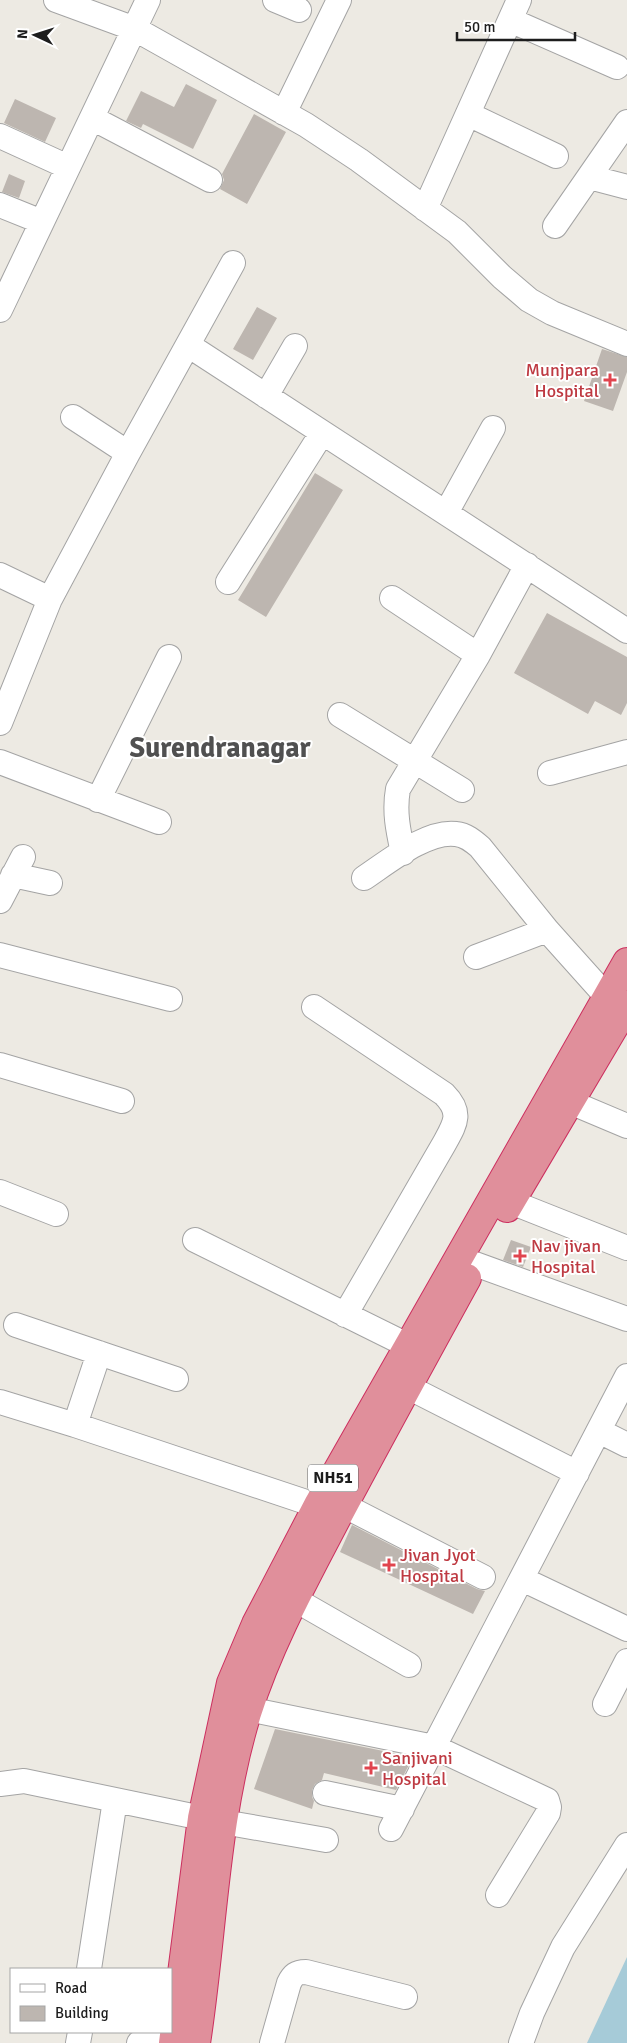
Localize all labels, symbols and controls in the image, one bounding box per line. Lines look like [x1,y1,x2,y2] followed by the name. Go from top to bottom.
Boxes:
[10,10,60,60] north arrow
[457,10,574,42] scale bar
[464,18,495,36] text: 50 m
[14,29,31,40] text: N
[526,359,599,402] place label: Munjpara Hospital
[603,373,617,387] marker: Munjpara Hospital
[129,731,312,765] district label: Surendranagar
[531,1235,601,1278] place label: Nav jivan Hospital
[513,1249,527,1263] marker: Nav jivan Hospital
[308,1465,358,1492] road number: NH51
[400,1544,476,1587] place label: Jivan Jyot Hospital
[382,1558,396,1572] marker: Jivan Jyot Hospital
[382,1747,453,1790] place label: Sanjivani Hospital
[364,1761,378,1775] marker: Sanjivani Hospital
[10,1968,172,2033] legend
[55,1979,87,1997] text: Road
[55,2004,109,2022] text: Building

